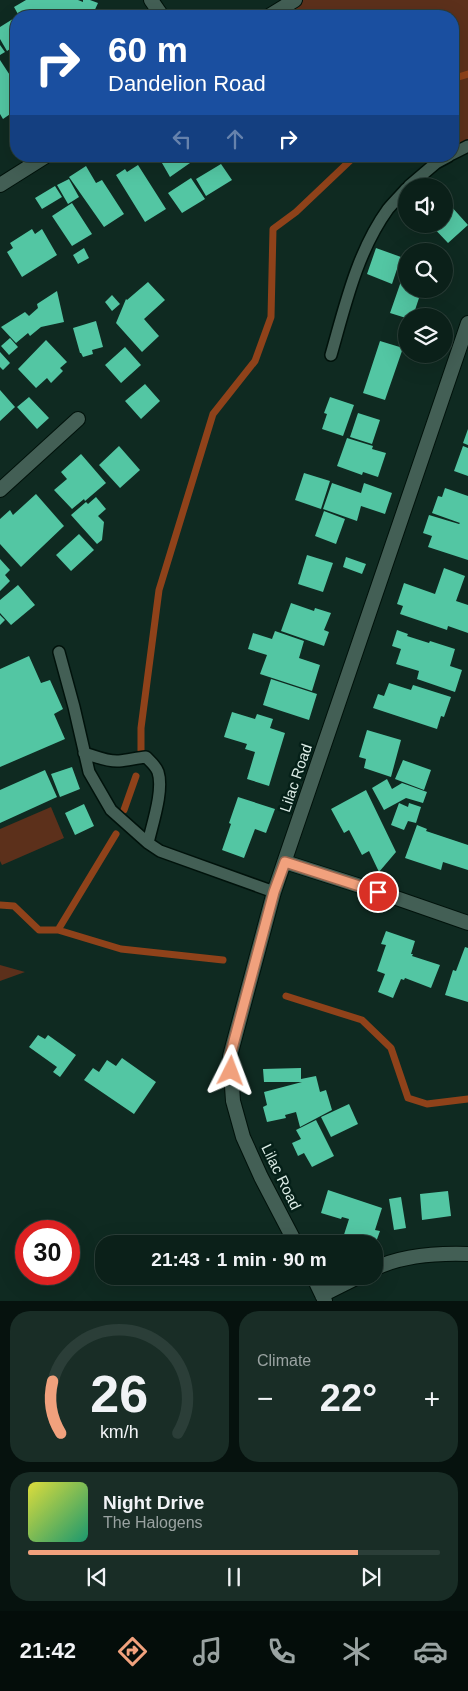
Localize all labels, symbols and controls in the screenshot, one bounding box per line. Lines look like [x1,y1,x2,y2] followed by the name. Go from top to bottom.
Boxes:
[25,30,90,95] icon: right
[108,30,188,69] text: 60 m
[108,71,266,96] text: Dandelion Road
[168,125,196,153] icon: left
[221,125,249,153] icon: ahead
[274,125,302,153] icon: right
[398,178,453,363] map controls
[398,178,453,233] button: sound
[398,243,453,298] button: search
[398,308,453,363] button: layers
[276,742,315,814] street label: Lilac Road
[357,871,399,913] pin
[364,878,392,906] icon: arrive
[204,1044,256,1096] position arrow
[258,1141,305,1212] street label: Lilac Road
[15,1220,80,1285] speed limit sign: 30
[151,1249,327,1270] text: 21:43 · 1 min · 90 m
[257,1352,311,1369] text: Climate
[91,1365,148,1423] text: 26
[320,1377,377,1419] text: 22°
[257,1383,273,1414] text: −
[424,1383,440,1414] text: +
[100,1422,139,1442] text: km/h
[103,1492,204,1513] text: Night Drive
[103,1514,203,1531] text: The Halogens
[83,1563,111,1591] icon: previous
[220,1563,248,1591] icon: pause
[357,1563,385,1591] icon: next
[115,1634,150,1669] icon: directions
[190,1634,225,1669] icon: music
[264,1634,299,1669] icon: phone
[339,1634,374,1669] icon: climate
[413,1634,448,1669] icon: car
[20,1638,76,1663] text: 21:42

